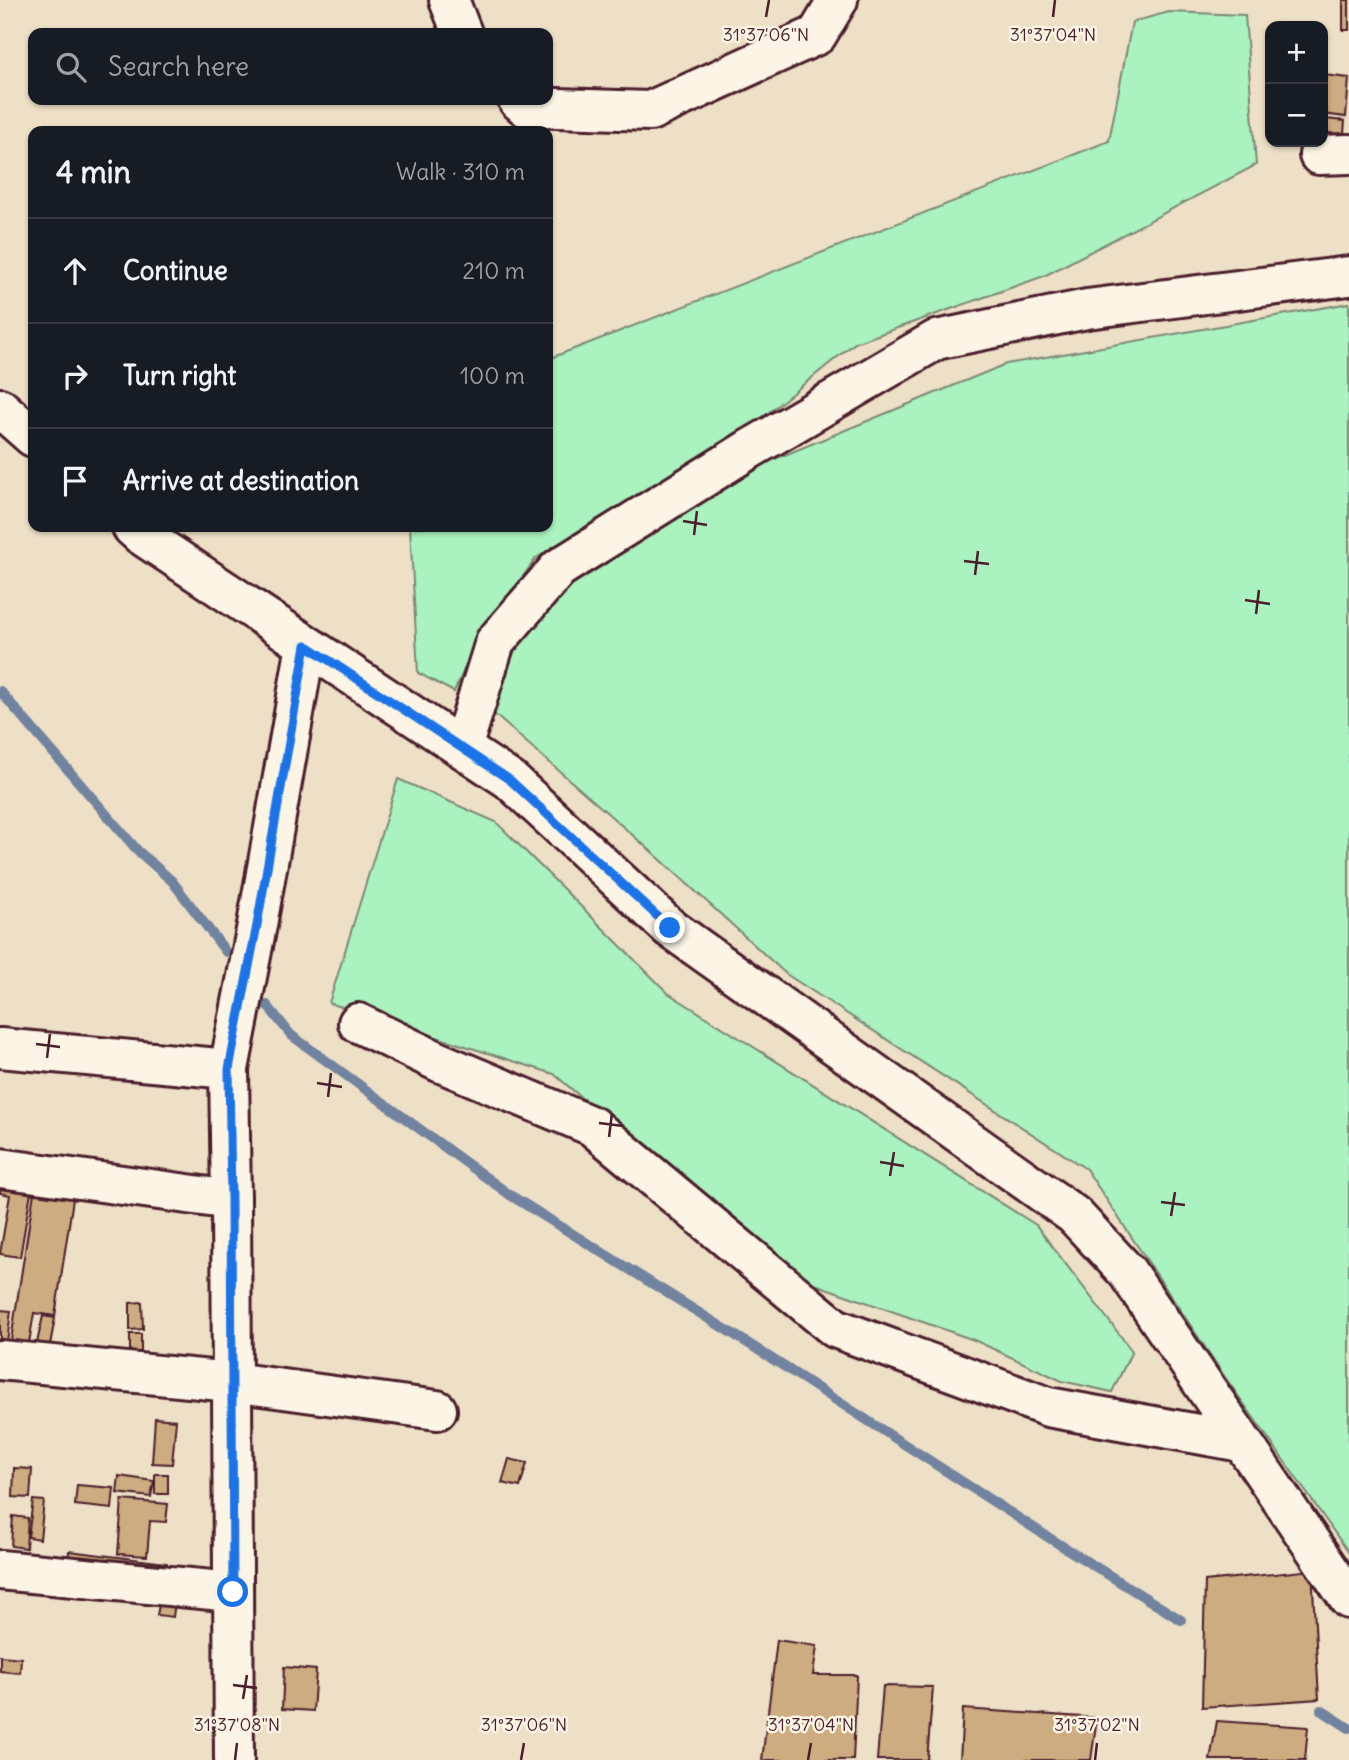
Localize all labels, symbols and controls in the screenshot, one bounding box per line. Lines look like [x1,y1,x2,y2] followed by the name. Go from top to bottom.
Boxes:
[1265,21,1328,147] map controls
[1265,21,1328,84] button: +
[723,23,809,46] text: 31°37'06"N
[1010,23,1096,46] text: 31°37'04"N
[28,28,553,105] search box
[52,48,90,86] icon: search
[108,50,249,83] text: Search here
[1265,84,1328,147] button: −
[56,153,131,191] text: 4 min
[396,157,525,186] text: Walk · 310 m
[56,252,94,290] icon: ahead
[123,254,228,287] text: Continue
[462,256,525,285] text: 210 m
[56,357,94,395] icon: right
[123,359,236,392] text: Turn right
[460,361,525,390] text: 100 m
[56,462,94,500] icon: arrive
[123,464,359,497] text: Arrive at destination
[654,912,685,943] route end
[217,1576,248,1607] route start
[194,1713,280,1736] text: 31°37'08"N
[481,1713,567,1736] text: 31°37'06"N
[768,1713,854,1736] text: 31°37'04"N
[1054,1713,1140,1736] text: 31°37'02"N

